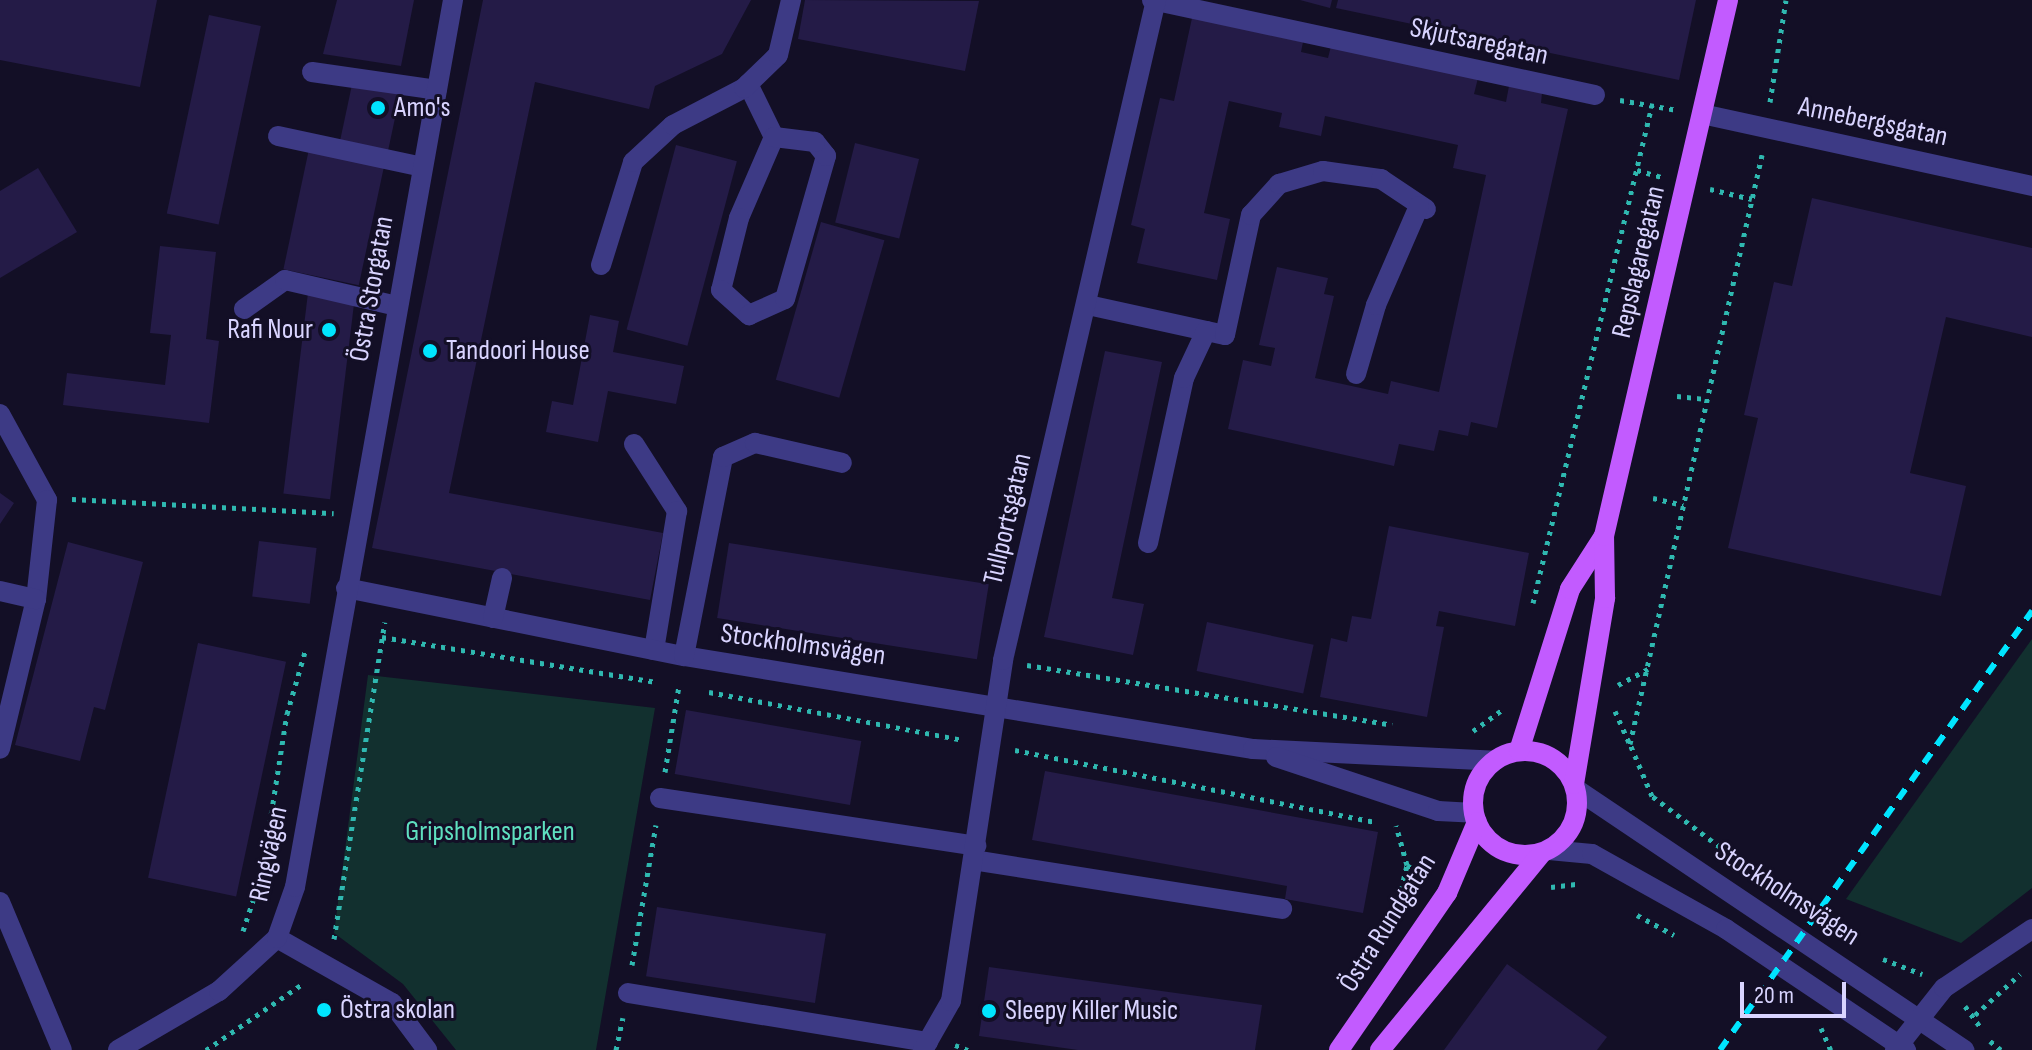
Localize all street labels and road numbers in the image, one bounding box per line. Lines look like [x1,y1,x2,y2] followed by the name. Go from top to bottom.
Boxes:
[1407,11,1551,73] street label: Skjutsaregatan
[1795,90,1951,154] street label: Annebergsgatan
[1605,183,1673,341] street label: Repslagaregatan
[343,214,401,364] street label: Östra Storgatan
[977,450,1039,588] street label: Tullportsgatan
[718,617,888,673] street label: Stockholmsvägen
[243,803,295,905] street label: Ringvägen
[1708,835,1866,953] street label: Stockholmsvägen
[1332,848,1444,998] street label: Östra Rundgatan

